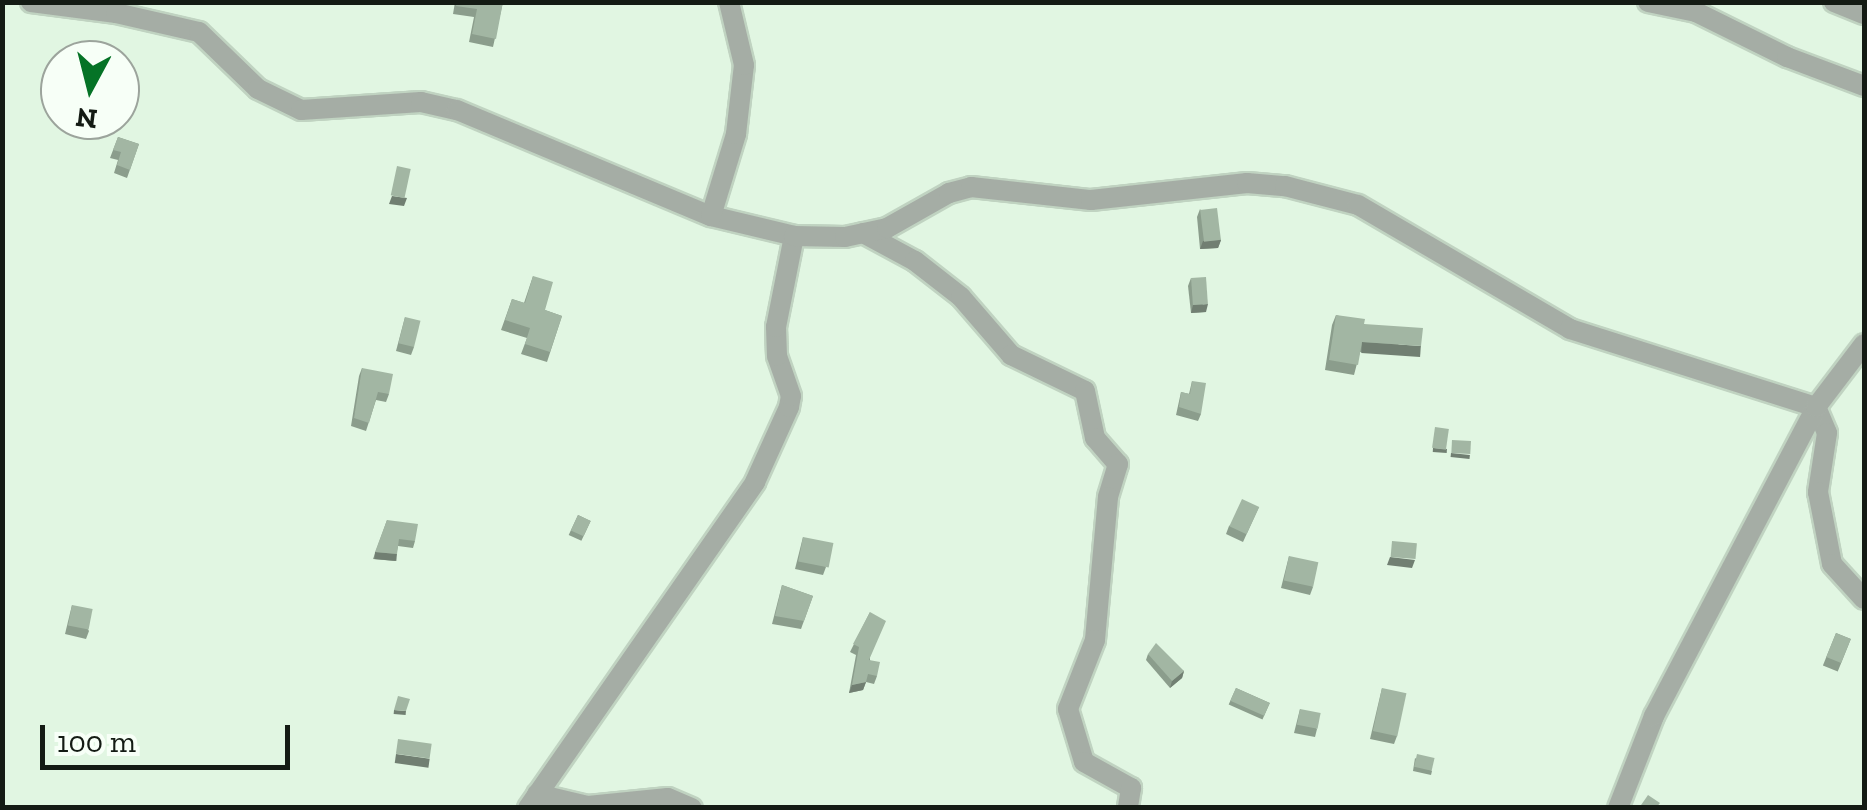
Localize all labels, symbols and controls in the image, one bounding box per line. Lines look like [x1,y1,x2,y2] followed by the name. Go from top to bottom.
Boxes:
[40,40,140,140] north arrow
[74,101,99,136] text: N
[45,705,295,767] scale bar
[57,724,136,760] text: 100 m

